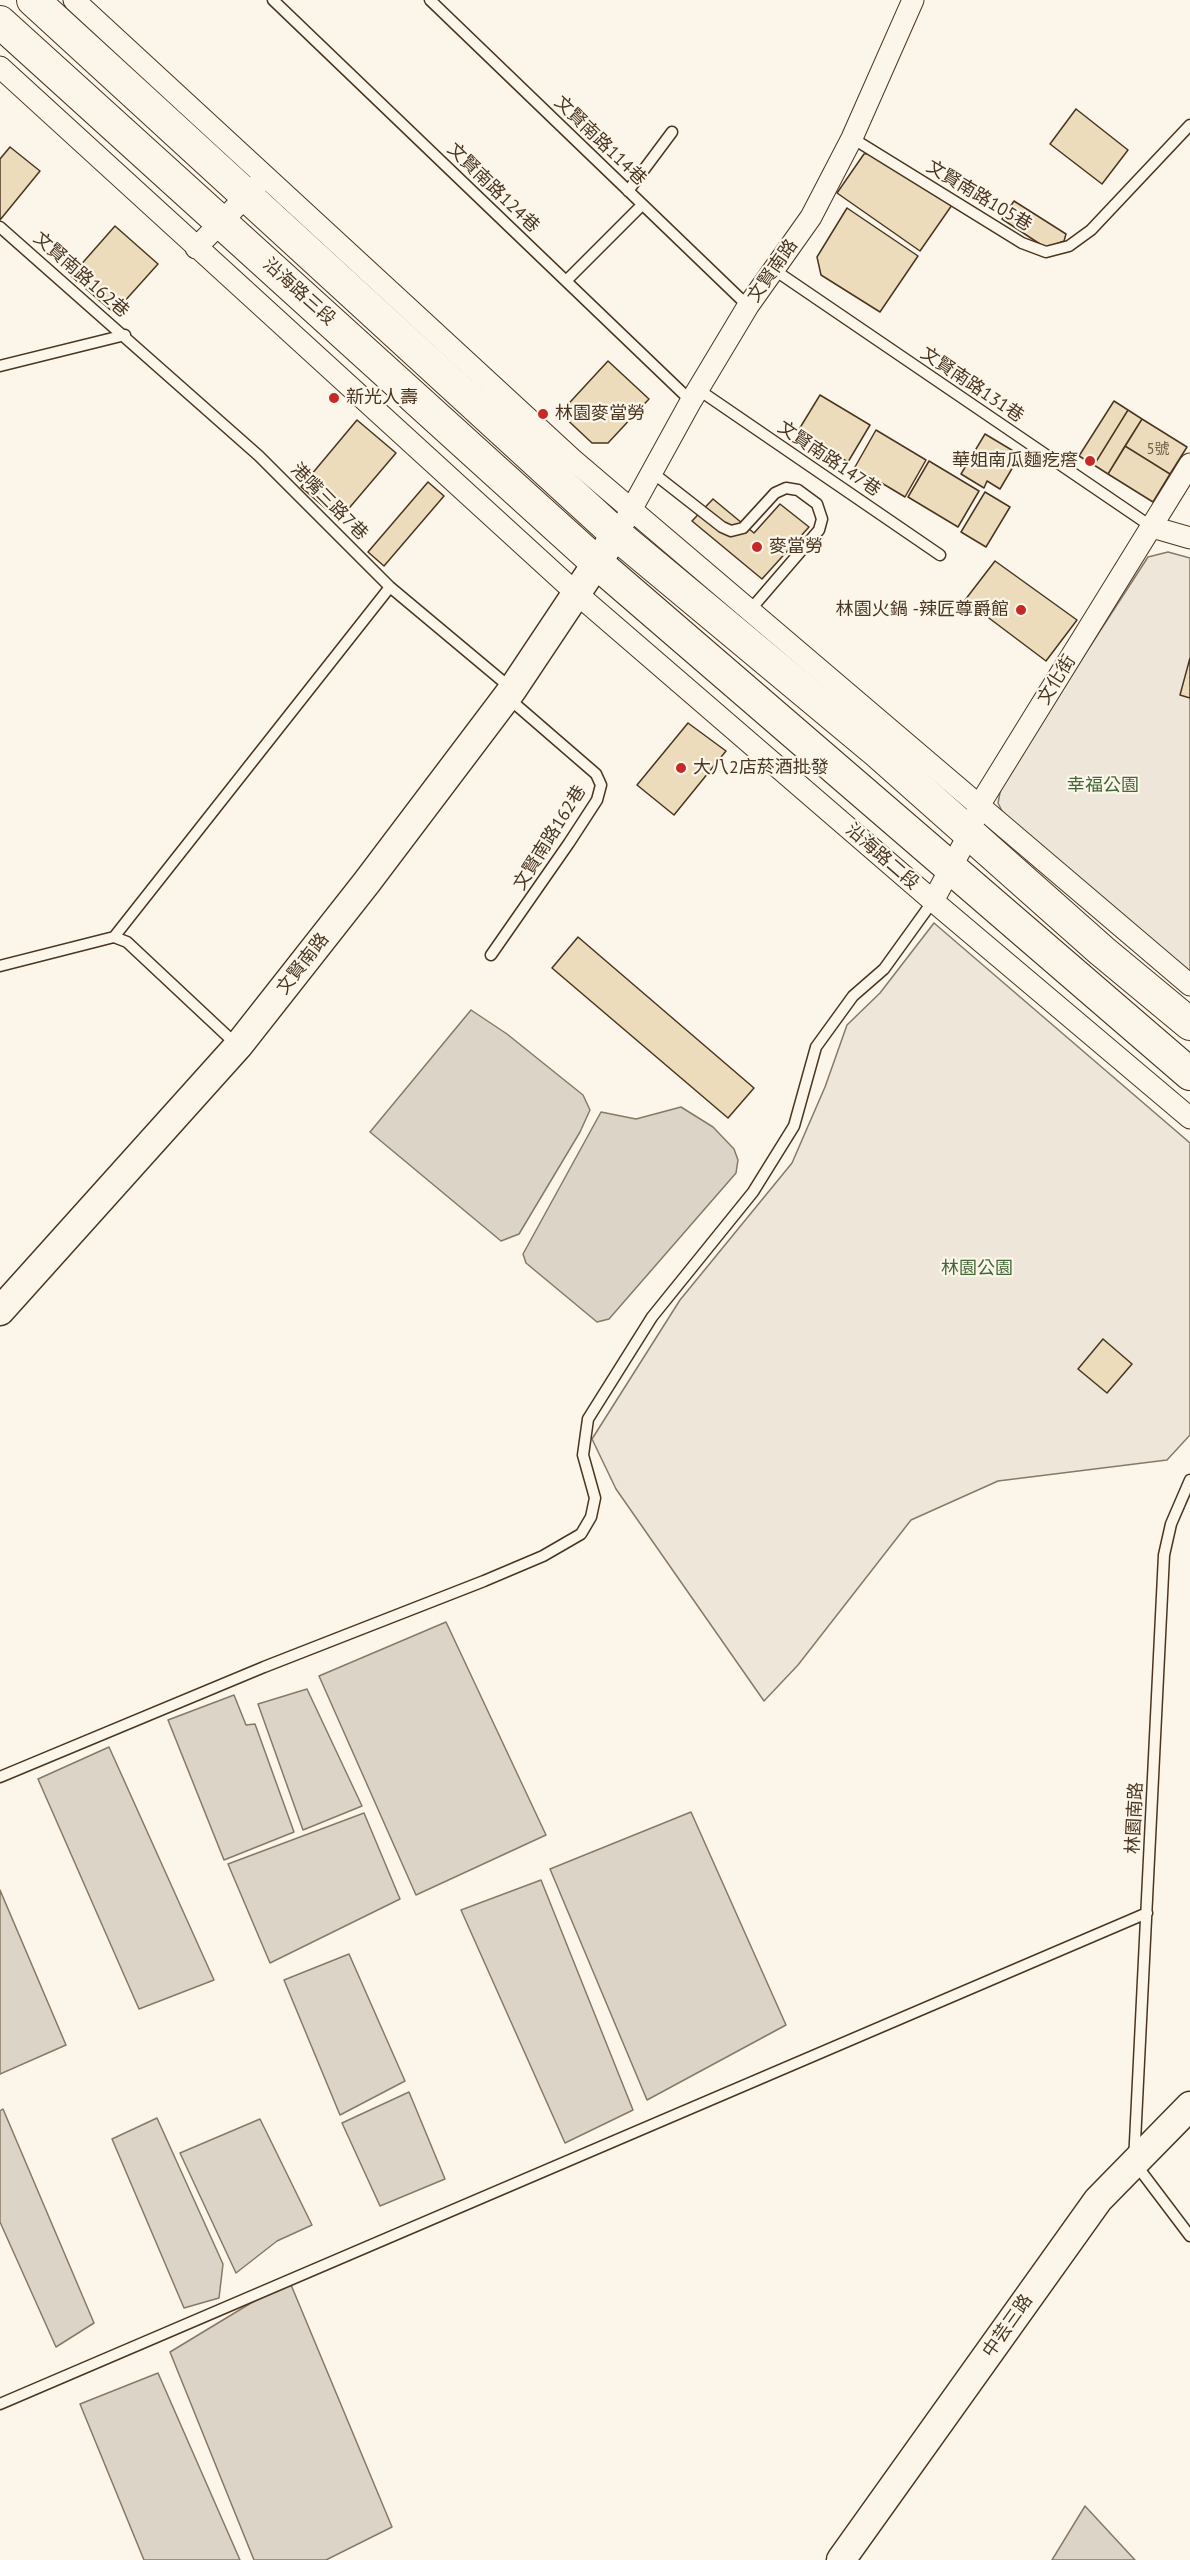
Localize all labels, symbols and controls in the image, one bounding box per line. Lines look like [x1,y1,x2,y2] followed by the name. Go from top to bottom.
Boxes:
[550,92,650,190] street label: 文賢南路114巷
[443,139,543,237] street label: 文賢南路124巷
[922,156,1036,236] street label: 文賢南路105巷
[29,228,133,322] street label: 文賢南路162巷
[744,235,802,307] street label: 文賢南路
[258,254,340,330] street label: 沿海路三段
[916,343,1028,427] street label: 文賢南路131巷
[346,387,418,409] place label: 新光人壽
[327,391,341,405] marker: 新光人壽
[555,403,645,425] place label: 林園麥當勞
[536,407,550,421] marker: 林園麥當勞
[773,417,885,501] street label: 文賢南路147巷
[1146,441,1170,459] house number: 5號
[952,450,1078,472] place label: 華姐南瓜麵疙瘩
[1083,454,1097,468] marker: 華姐南瓜麵疙瘩
[286,459,372,545] street label: 港嘴三路7巷
[769,536,823,558] place label: 麥當勞
[750,540,764,554] marker: 麥當勞
[836,599,1009,621] place label: 林園火鍋 -辣匠尊爵館
[1014,603,1028,617] marker: 林園火鍋 -辣匠尊爵館
[1034,651,1080,709] street label: 文化街
[693,757,829,779] place label: 大八2店菸酒批發
[674,761,688,775] marker: 大八2店菸酒批發
[1067,775,1139,797] park label: 幸福公園
[509,782,591,894] street label: 文賢南路162巷
[841,819,923,895] street label: 沿海路二段
[272,929,334,999] street label: 文賢南路
[941,1258,1013,1280] park label: 林園公園
[1122,1781,1148,1855] street label: 林園南路
[979,2290,1037,2362] street label: 中芸三路

